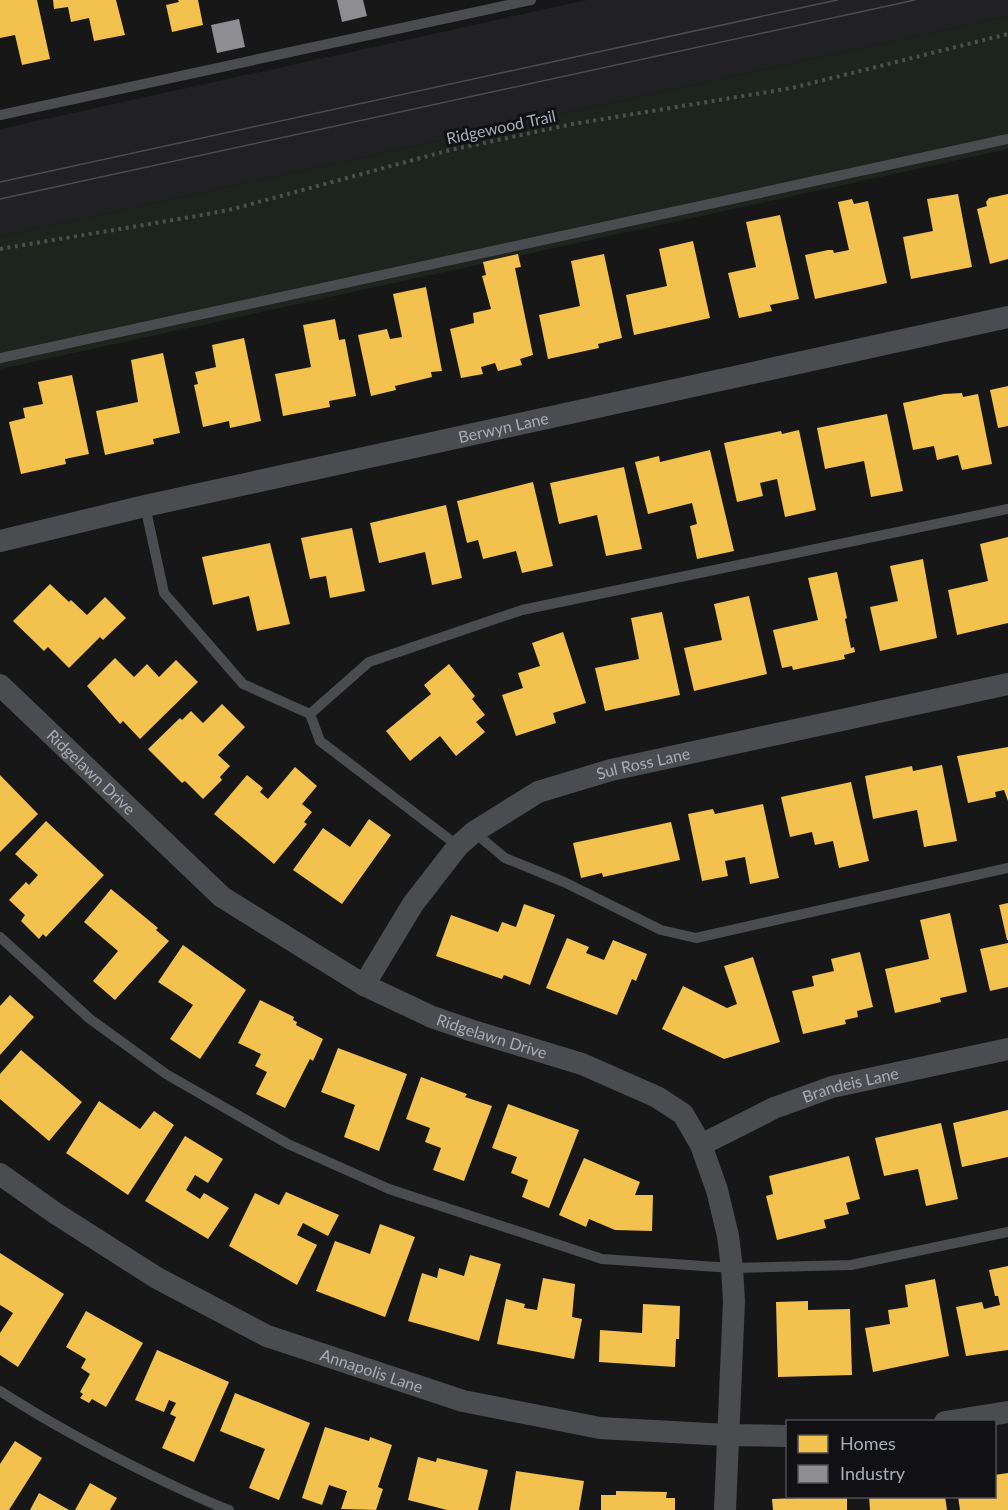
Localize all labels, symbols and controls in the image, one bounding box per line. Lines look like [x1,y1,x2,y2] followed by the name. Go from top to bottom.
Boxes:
[444,106,557,147] street label: Ridgewood Trail
[456,408,550,446] street label: Berwyn Lane
[43,725,140,818] street label: Ridgelawn Drive
[594,743,692,783] street label: Sul Ross Lane
[434,1009,550,1062] street label: Ridgelawn Drive
[800,1063,900,1106] street label: Brandeis Lane
[318,1344,426,1396] street label: Annapolis Lane
[786,1420,996,1498] legend
[840,1432,896,1454] text: Homes
[840,1462,906,1484] text: Industry

